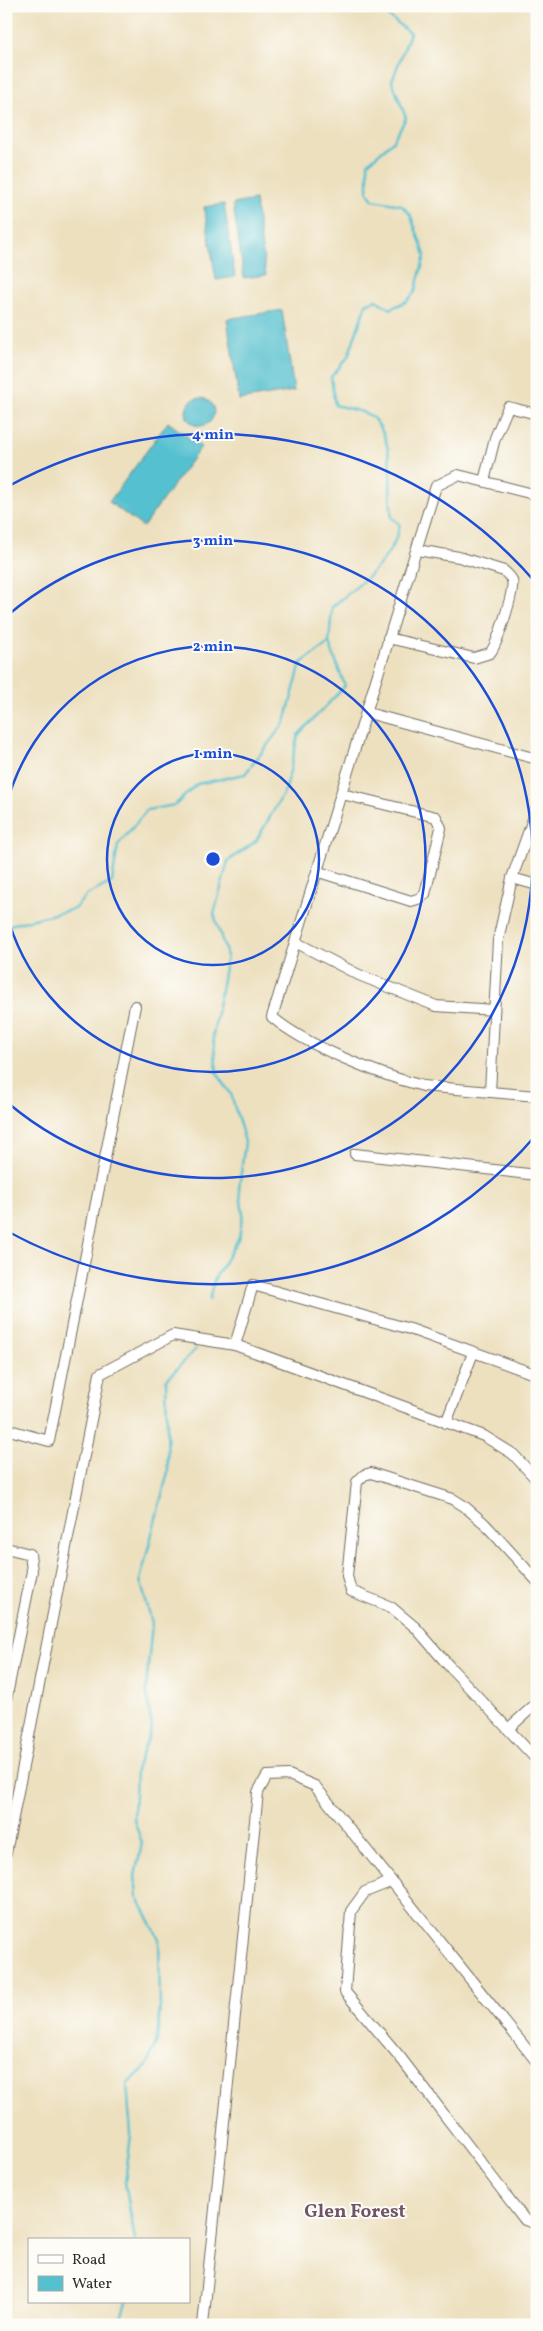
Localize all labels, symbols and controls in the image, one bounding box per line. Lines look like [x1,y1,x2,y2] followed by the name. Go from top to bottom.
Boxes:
[192,425,234,446] text: 4 min
[193,531,233,552] text: 3 min
[193,637,233,658] text: 2 min
[194,744,232,765] text: 1 min
[204,850,222,868] centre of rings
[304,2199,406,2225] district label: Glen Forest
[28,2238,190,2304] legend
[72,2250,106,2271] text: Road
[72,2274,112,2295] text: Water

